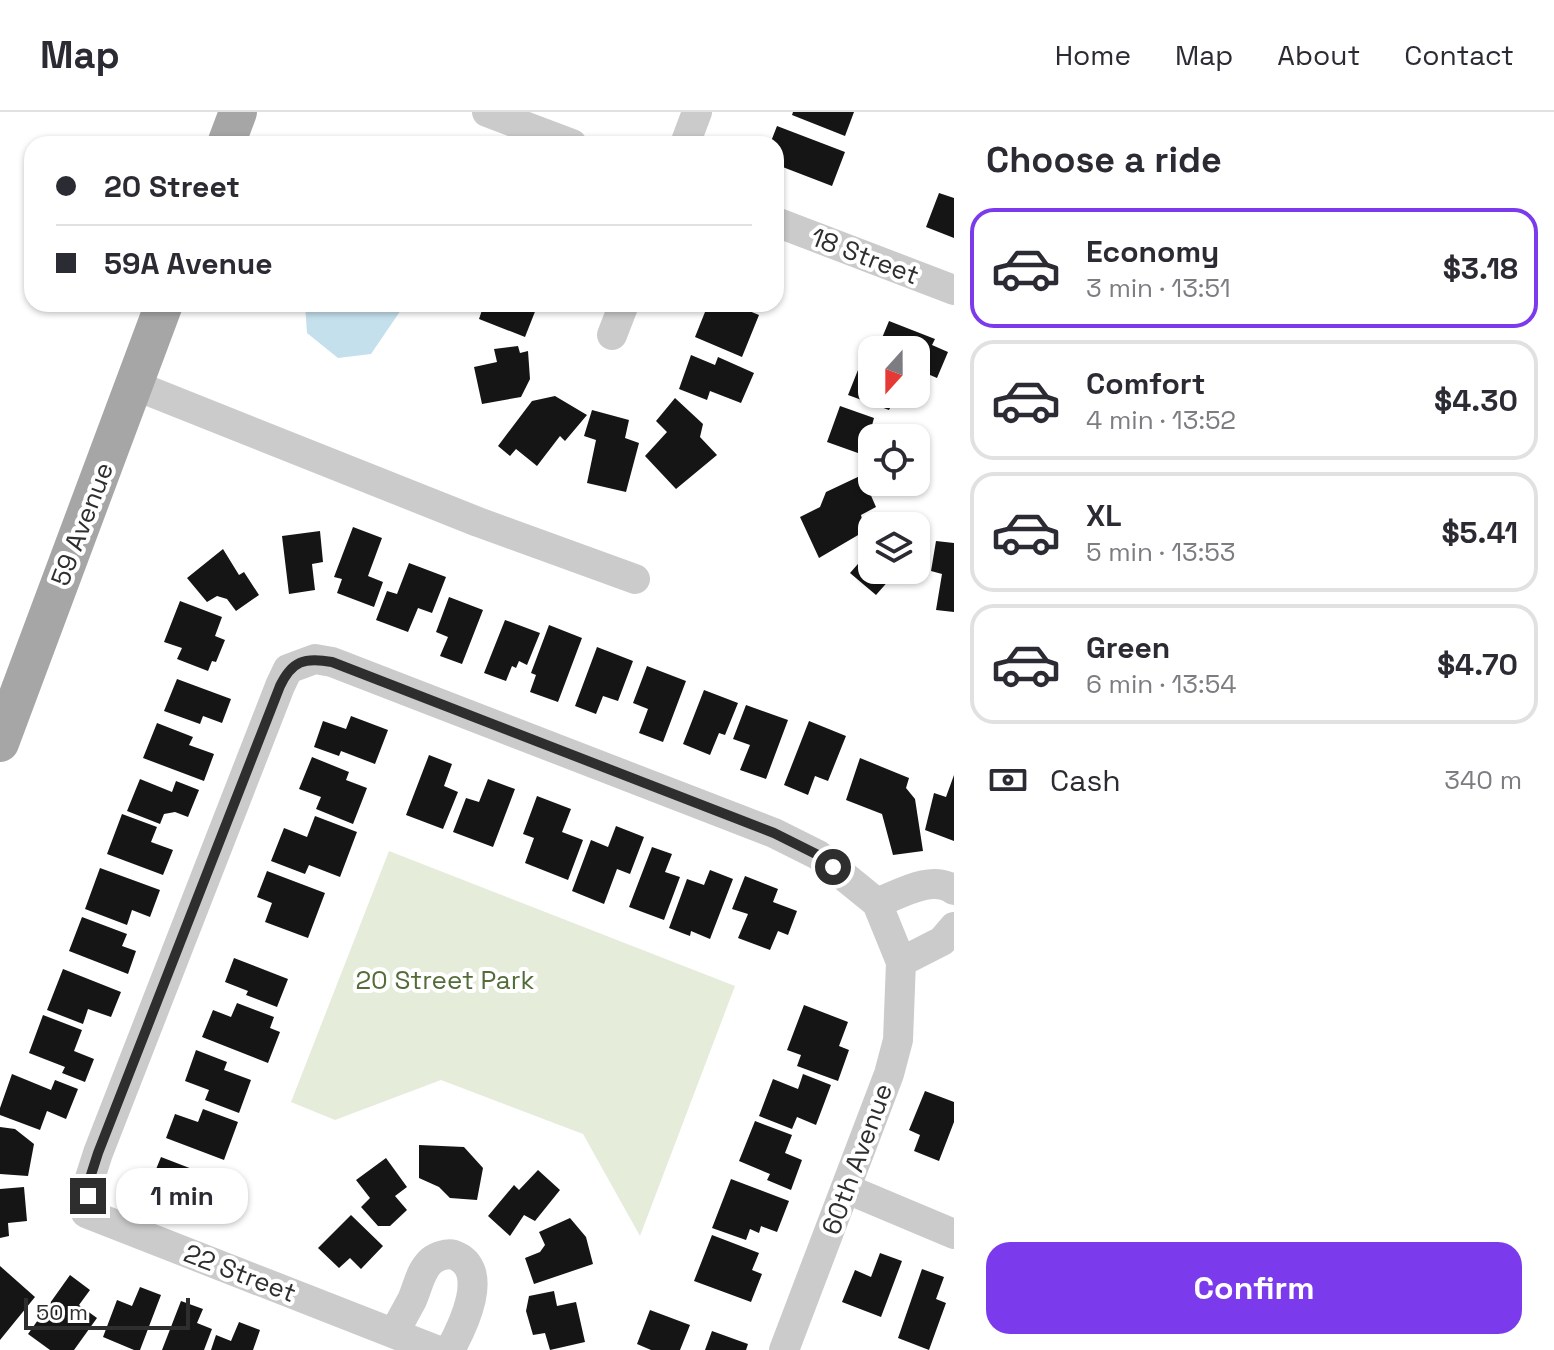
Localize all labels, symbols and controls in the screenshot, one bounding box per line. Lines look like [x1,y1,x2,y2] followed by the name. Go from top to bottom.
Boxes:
[40,31,120,79] text: Map
[1055,37,1131,73] text: Home
[1175,37,1233,73] text: Map
[1277,37,1360,73] text: About
[1404,37,1514,73] text: Contact
[986,137,1222,183] text: Choose a ride
[104,167,240,206] text: 20 Street
[806,220,924,292] street label: 18 Street
[990,232,1062,304] icon: car
[1086,232,1219,271] text: Economy
[104,244,273,283] text: 59A Avenue
[1443,249,1518,288] text: $3.18
[1086,271,1231,305] text: 3 min · 13:51
[858,336,930,408] north arrow
[858,336,930,584] map controls
[990,364,1062,436] icon: car
[1086,364,1205,403] text: Comfort
[1434,381,1518,420] text: $4.30
[1086,403,1236,437] text: 4 min · 13:52
[858,424,930,496] button: locate
[43,457,121,591] street label: 59 Avenue
[990,496,1062,568] icon: car
[1086,496,1122,535] text: XL
[858,512,930,584] button: layers
[1441,513,1518,552] text: $5.41
[1086,535,1236,569] text: 5 min · 13:53
[990,628,1062,700] icon: car
[1086,628,1170,667] text: Green
[1437,645,1518,684] text: $4.70
[1086,667,1236,701] text: 6 min · 13:54
[986,758,1030,802] icon: cash
[1050,761,1121,800] text: Cash
[1444,763,1522,797] text: 340 m
[815,849,851,885] route start
[355,963,535,997] park label: 20 Street Park
[814,1079,900,1239] street label: 60th Avenue
[116,1168,248,1224] callout: 1 min
[70,1178,106,1214] route end
[150,1179,214,1213] text: 1 min
[179,1236,301,1310] street label: 22 Street
[986,1242,1522,1334] button: Confirm
[24,1294,190,1330] scale bar
[36,1298,88,1326] text: 50 m

